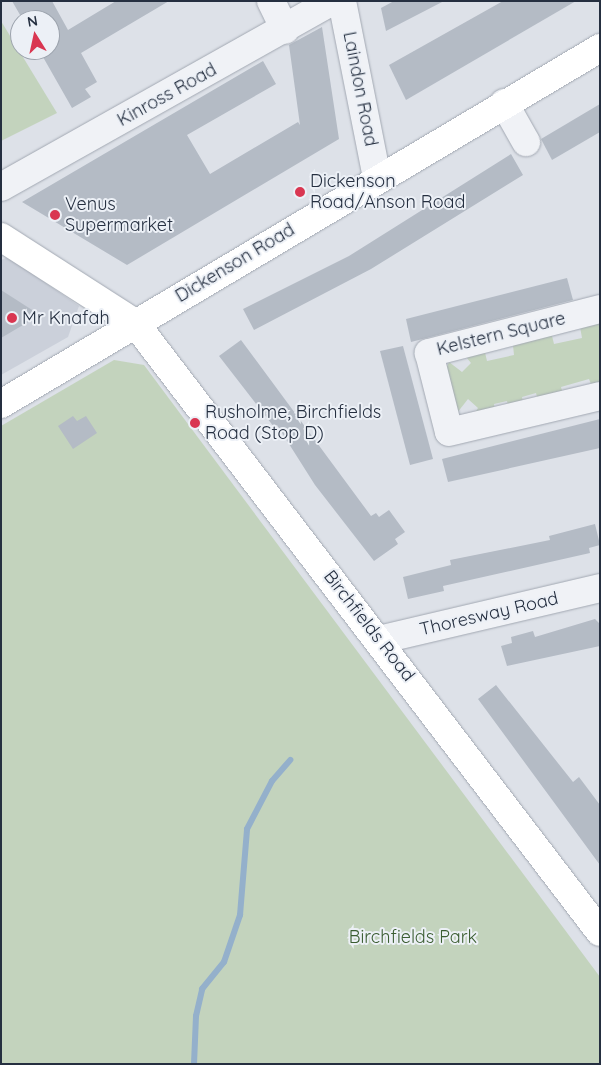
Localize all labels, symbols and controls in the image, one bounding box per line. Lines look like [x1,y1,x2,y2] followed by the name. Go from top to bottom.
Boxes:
[10,10,60,60] north arrow
[26,11,39,31] text: N
[338,30,382,148] street label: Laindon Road
[114,59,220,131] street label: Kinross Road
[310,171,465,213] place label: Dickenson Road/Anson Road
[294,186,306,198] marker: Dickenson Road/Anson Road
[65,194,173,236] place label: Venus Supermarket
[49,209,61,221] marker: Venus Supermarket
[171,219,299,307] street label: Dickenson Road
[22,307,110,329] place label: Mr Knafah
[434,308,568,360] street label: Kelstern Square
[6,312,18,324] marker: Mr Knafah
[205,402,381,444] place label: Rusholme, Birchfields Road (Stop D)
[189,417,201,429] marker: Rusholme, Birchfields Road (Stop D)
[319,566,419,686] street label: Birchfields Road
[418,588,560,640] street label: Thoresway Road
[349,926,477,948] park label: Birchfields Park

